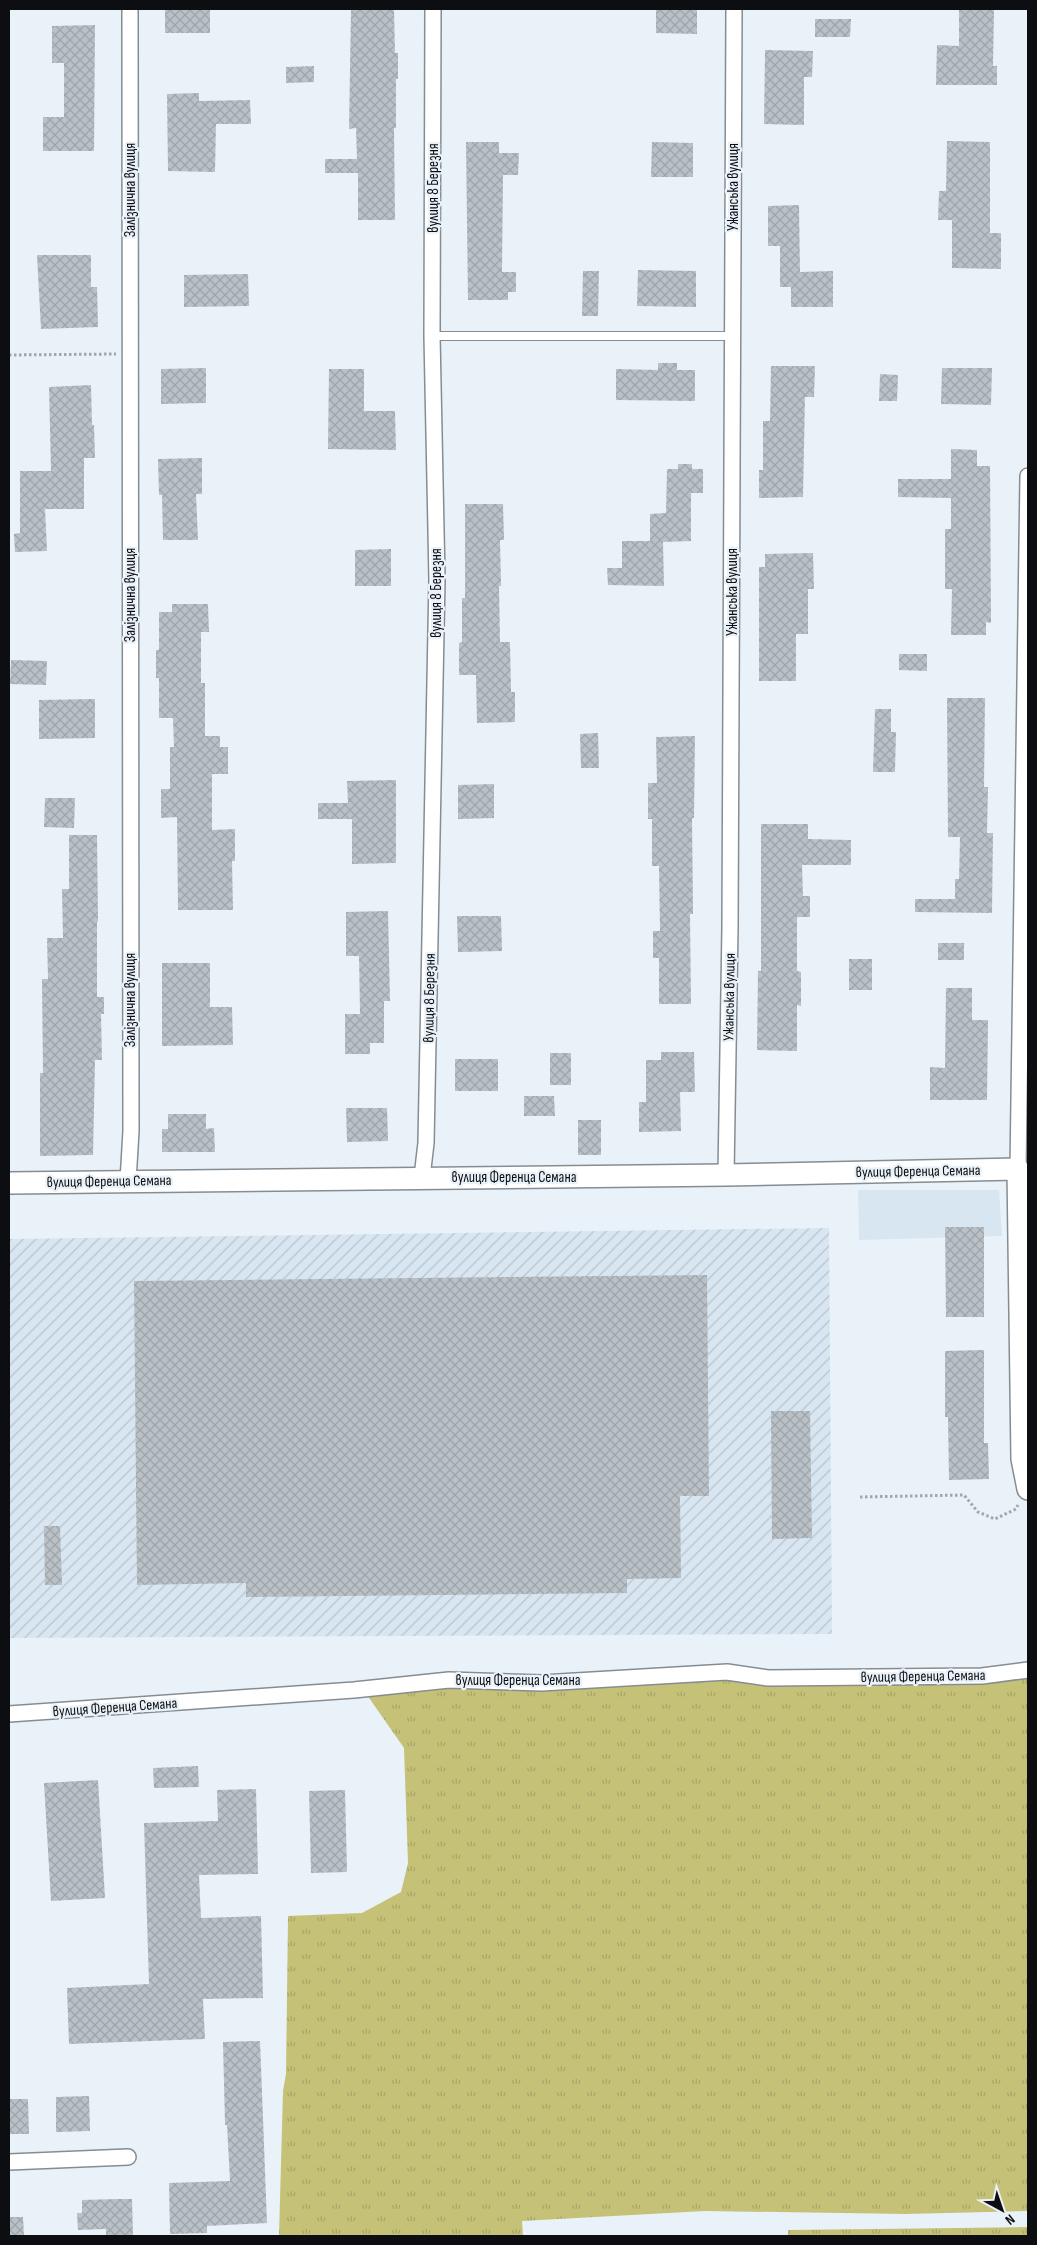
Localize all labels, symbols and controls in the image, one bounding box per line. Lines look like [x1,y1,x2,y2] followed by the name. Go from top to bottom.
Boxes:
[121,143,140,237] street label: Залізнична вулиця
[424,143,443,233] street label: вулиця 8 Березня
[724,143,743,231] street label: Ужанська вулиця
[121,548,140,642] street label: Залізнична вулиця
[427,548,446,638] street label: вулиця 8 Березня
[723,548,742,636] street label: Ужанська вулиця
[121,953,140,1047] street label: Залізнична вулиця
[419,953,440,1043] street label: вулиця 8 Березня
[719,953,740,1041] street label: Ужанська вулиця
[855,1161,981,1182] street label: вулиця Ференца Семана
[452,1168,577,1187] street label: вулиця Ференца Семана
[46,1171,172,1192] street label: вулиця Ференца Семана
[860,1666,986,1687] street label: вулиця Ференца Семана
[456,1671,581,1690] street label: вулиця Ференца Семана
[52,1694,178,1721] street label: вулиця Ференца Семана
[977,2185,1027,2235] north arrow
[1002,2211,1018,2228] text: N

